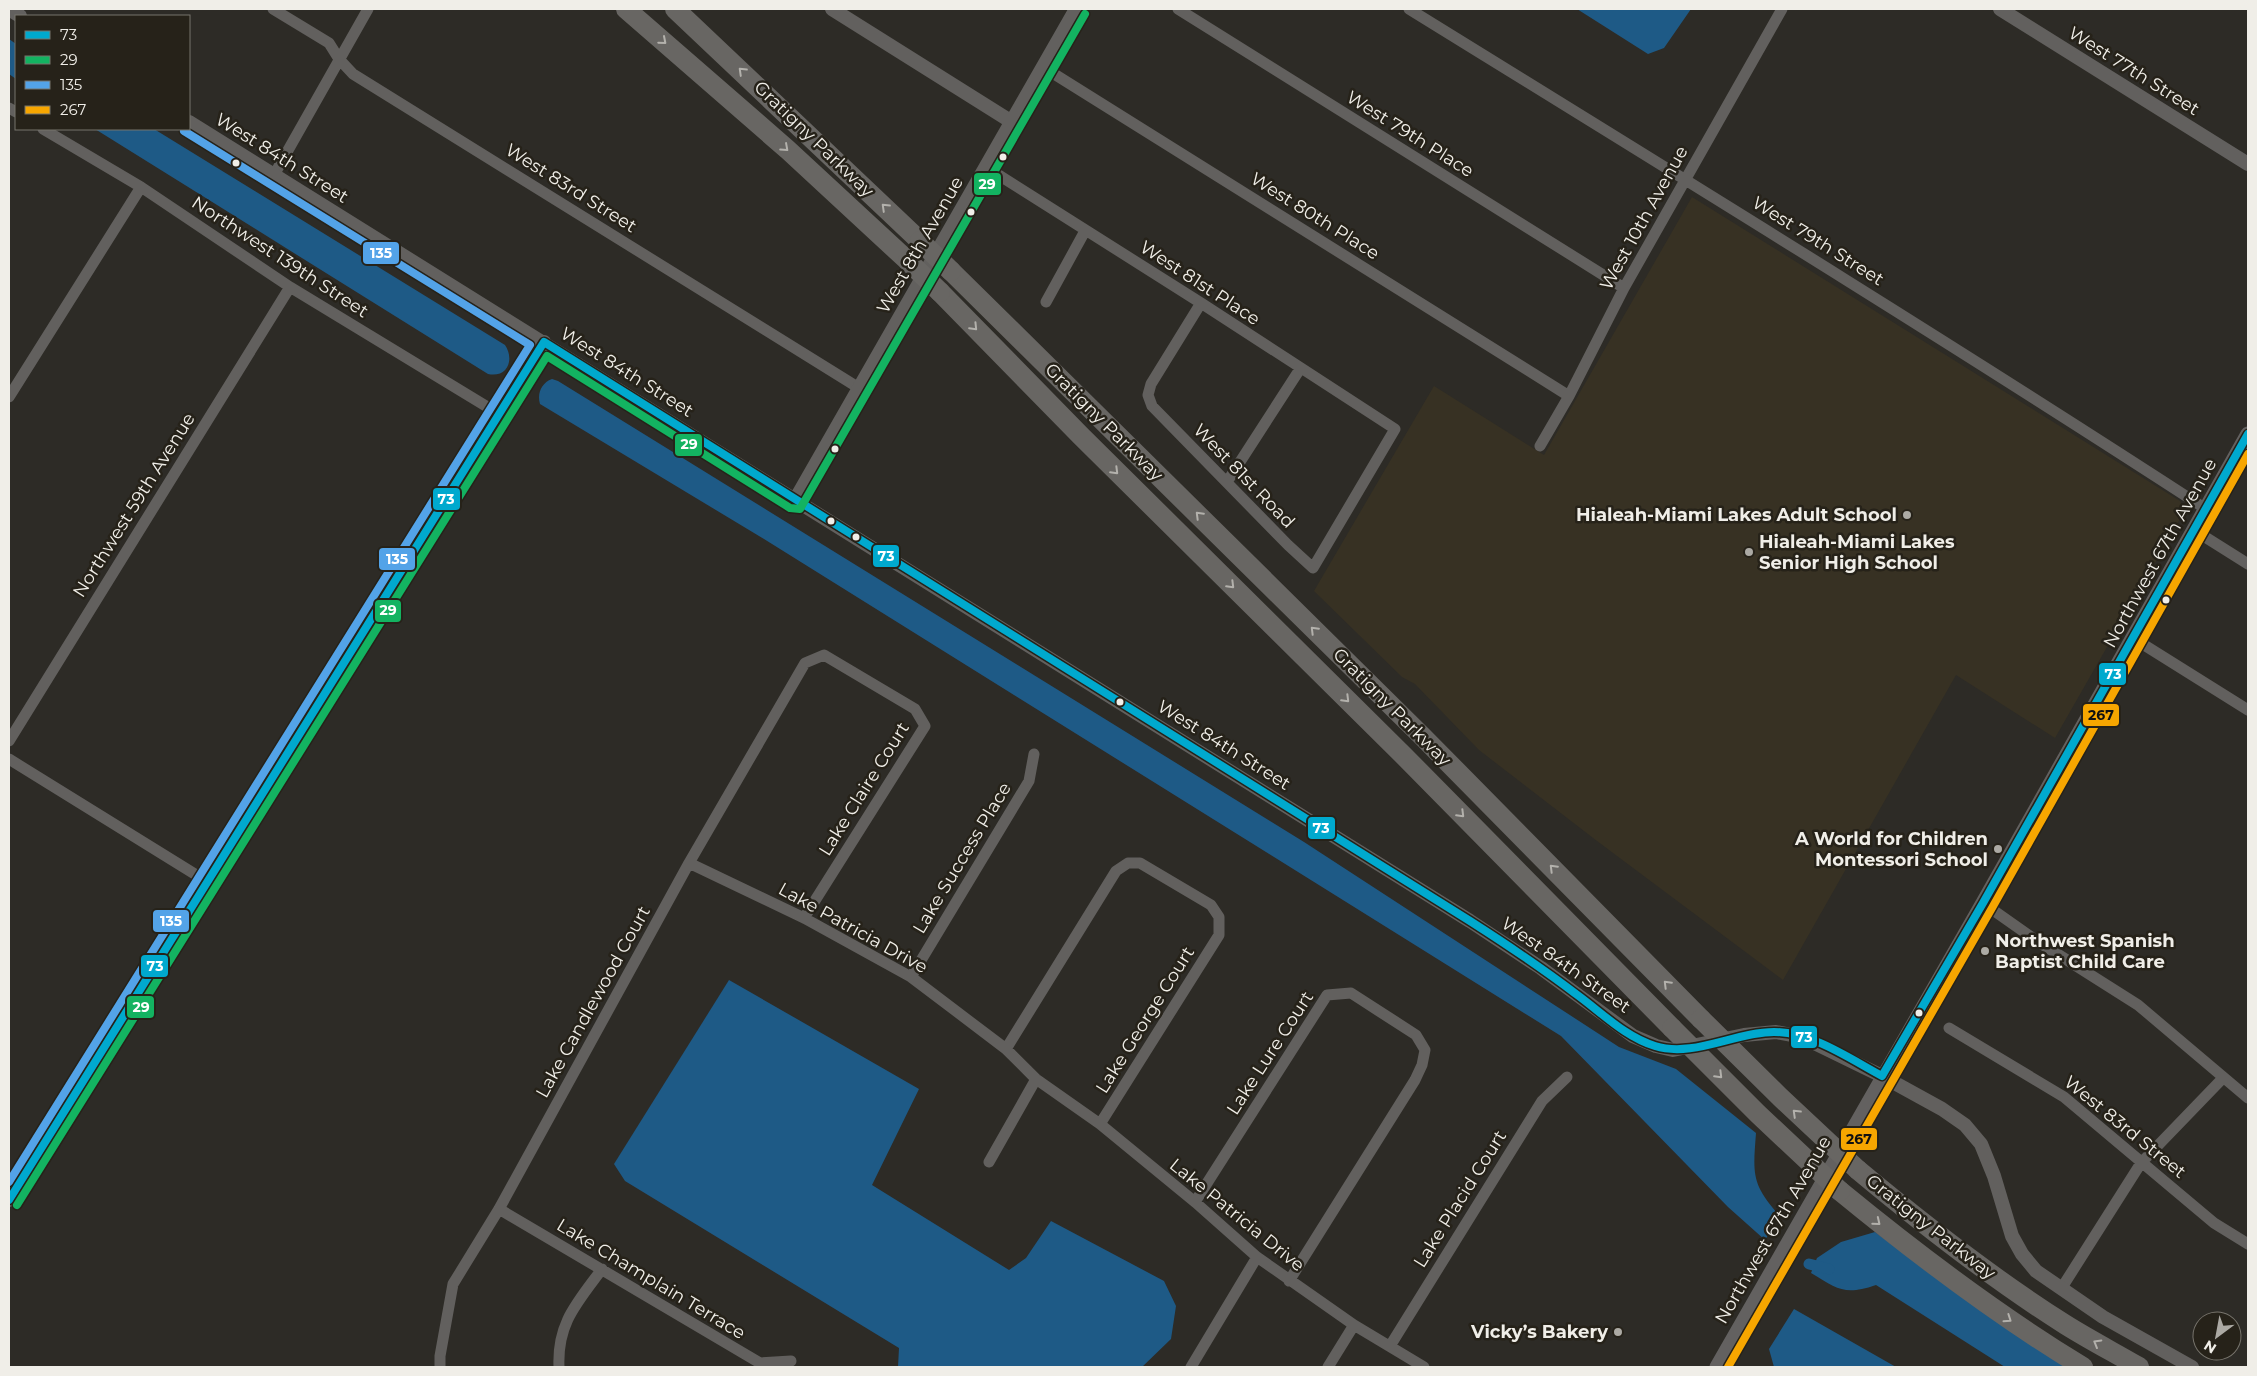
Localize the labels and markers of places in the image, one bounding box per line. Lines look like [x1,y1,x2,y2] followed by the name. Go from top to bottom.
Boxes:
[998,152,1008,162] unlabelled marker
[231,158,241,168] unlabelled marker
[966,207,976,217] unlabelled marker
[830,444,840,454] unlabelled marker
[1576,504,1897,526] place label: Hialeah-Miami Lakes Adult School
[1901,509,1913,521] marker: Hialeah-Miami Lakes Adult School
[826,516,836,526] unlabelled marker
[1759,531,1955,574] place label: Hialeah-Miami Lakes Senior High School
[851,532,861,542] unlabelled marker
[1743,546,1755,558] marker: Hialeah-Miami Lakes Senior High School
[2161,595,2171,605] unlabelled marker
[1115,697,1125,707] unlabelled marker
[1794,828,1988,871] place label: A World for Children Montessori School
[1992,843,2004,855] marker: A World for Children Montessori School
[1995,930,2175,973] place label: Northwest Spanish Baptist Child Care
[1979,945,1991,957] marker: Northwest Spanish Baptist Child Care
[1914,1008,1924,1018] unlabelled marker
[1470,1321,1608,1343] place label: Vicky’s Bakery
[1612,1326,1624,1338] marker: Vicky’s Bakery

